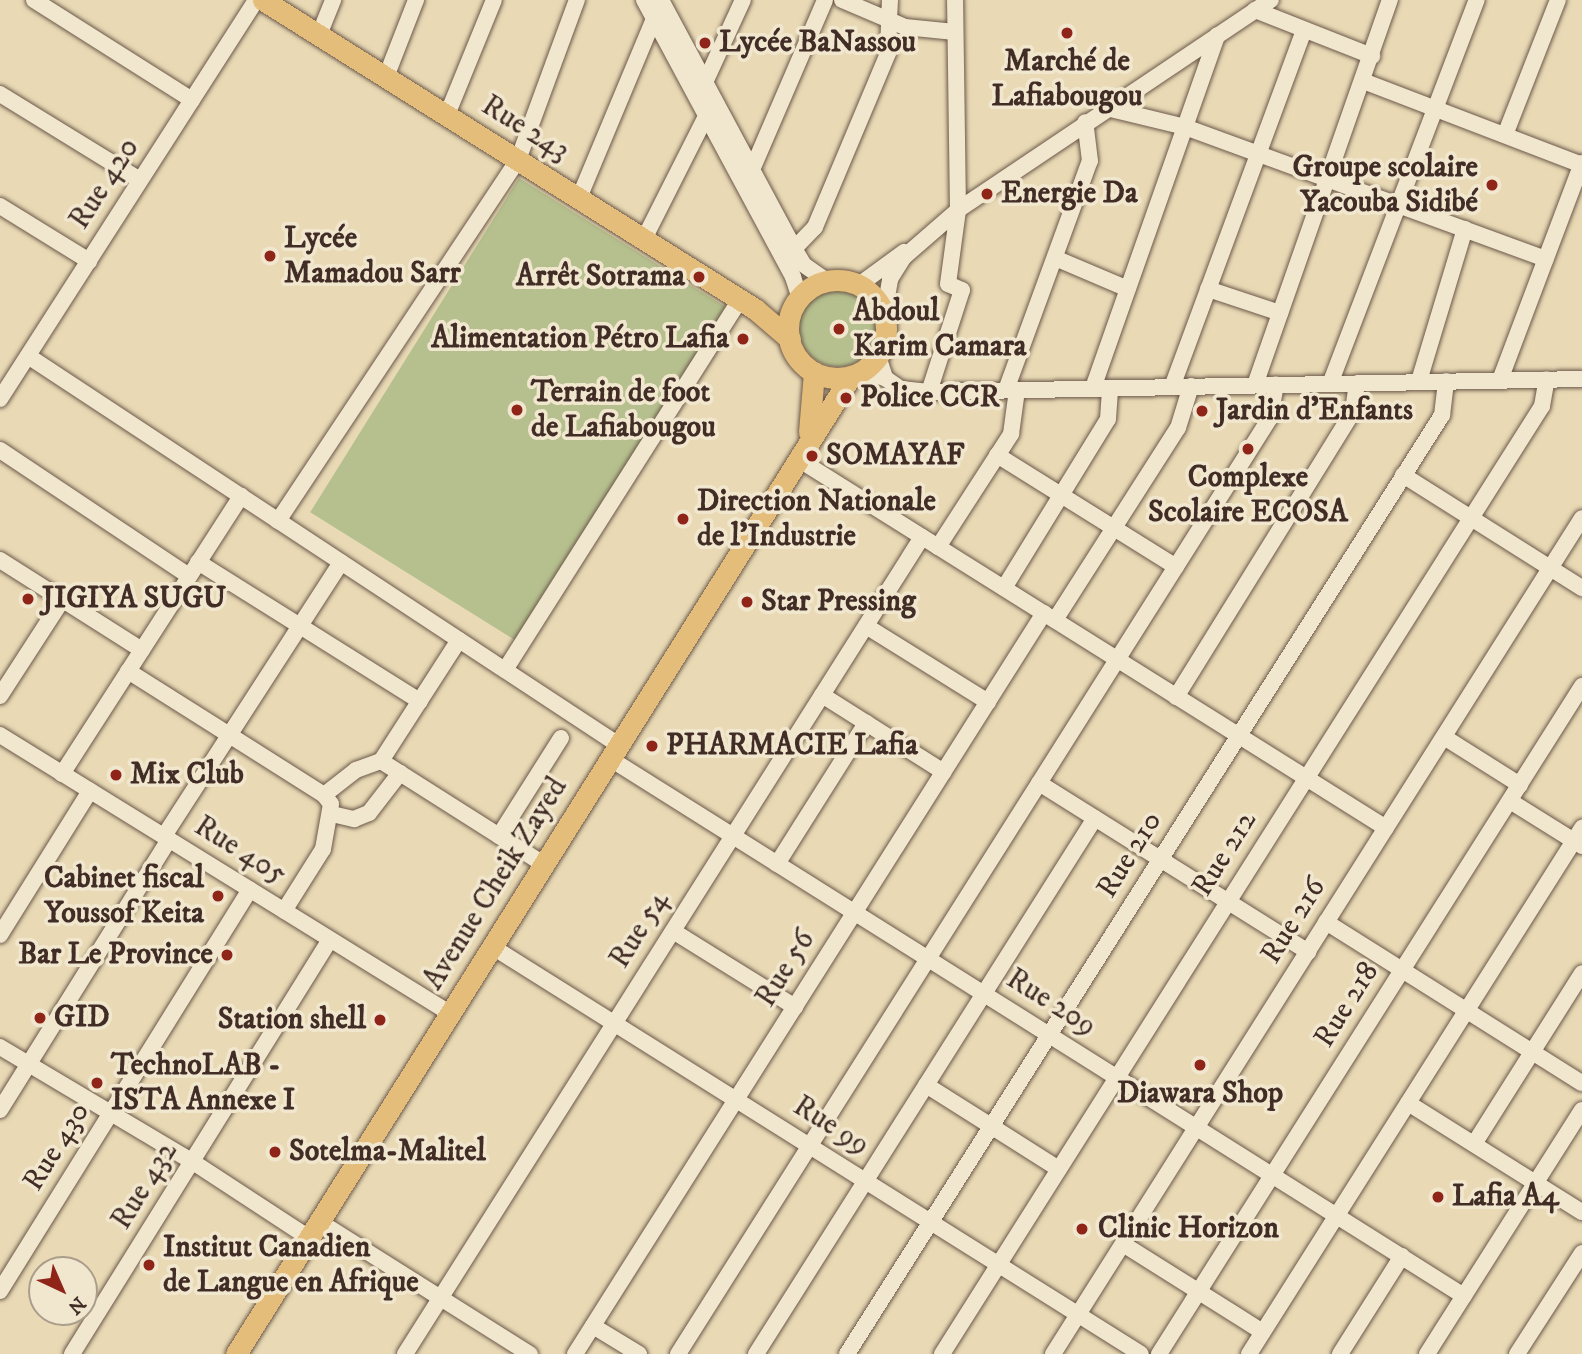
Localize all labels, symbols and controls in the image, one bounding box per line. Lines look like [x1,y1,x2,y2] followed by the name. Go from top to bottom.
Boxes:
[719,25,916,61] place label: Lycée BaNassou
[1059,25,1075,41] marker: Marché de Lafiabougou
[697,35,713,51] marker: Lycée BaNassou
[992,44,1142,114] place label: Marché de Lafiabougou
[475,88,575,170] street label: Rue 243
[62,132,148,236] street label: Rue 420
[1292,150,1478,220] place label: Groupe scolaire Yacouba Sidibé
[1001,176,1138,212] place label: Energie Da
[1484,177,1500,193] marker: Groupe scolaire Yacouba Sidibé
[979,186,995,202] marker: Energie Da
[284,221,461,292] place label: Lycée Mamadou Sarr
[262,248,278,264] marker: Lycée Mamadou Sarr
[516,259,685,295] place label: Arrêt Sotrama
[691,269,707,285] marker: Arrêt Sotrama
[853,294,1027,364] place label: Abdoul Karim Camara
[431,321,729,357] place label: Alimentation Pétro Lafia
[831,321,847,337] marker: Abdoul Karim Camara
[735,331,751,347] marker: Alimentation Pétro Lafia
[531,375,716,446] place label: Terrain de foot de Lafiabougou
[860,380,1000,416] place label: Police CCR
[838,390,854,406] marker: Police CCR
[1216,393,1413,429] place label: Jardin d'Enfants
[509,402,525,418] marker: Terrain de foot de Lafiabougou
[1194,403,1210,419] marker: Jardin d'Enfants
[826,438,964,474] place label: SOMAYAF
[1240,441,1256,457] marker: Complexe Scolaire ECOSA
[804,448,820,464] marker: SOMAYAF
[1148,460,1348,530] place label: Complexe Scolaire ECOSA
[697,484,936,554] place label: Direction Nationale de l'Industrie
[675,511,691,527] marker: Direction Nationale de l'Industrie
[42,581,226,617] place label: JIGIYA SUGU
[761,584,916,620] place label: Star Pressing
[20,591,36,607] marker: JIGIYA SUGU
[739,594,755,610] marker: Star Pressing
[666,728,918,764] place label: PHARMACIE Lafia
[644,738,660,754] marker: PHARMACIE Lafia
[130,757,244,793] place label: Mix Club
[108,767,124,783] marker: Mix Club
[416,771,576,997] street label: Avenue Cheik Zayed
[1090,805,1170,905] street label: Rue 210
[1185,805,1265,903] street label: Rue 212
[187,809,293,893] street label: Rue 405
[44,861,204,931] place label: Cabinet fiscal Youssof Keita
[1254,871,1334,971] street label: Rue 216
[603,885,677,975] street label: Rue 54
[210,888,226,904] marker: Cabinet fiscal Youssof Keita
[749,924,823,1014] street label: Rue 56
[18,937,213,973] place label: Bar Le Province
[219,947,235,963] marker: Bar Le Province
[1307,956,1387,1054] street label: Rue 218
[999,961,1103,1045] street label: Rue 209
[54,1000,110,1036] place label: GID
[218,1002,366,1038] place label: Station shell
[32,1010,48,1026] marker: GID
[372,1012,388,1028] marker: Station shell
[111,1048,295,1118] place label: TechnoLAB - ISTA Annexe I
[1192,1057,1208,1073] marker: Diawara Shop
[89,1075,105,1091] marker: TechnoLAB - ISTA Annexe I
[1117,1076,1283,1112] place label: Diawara Shop
[786,1089,876,1163] street label: Rue 99
[16,1096,98,1198] street label: Rue 430
[289,1134,486,1170] place label: Sotelma-Malitel
[104,1136,186,1236] street label: Rue 432
[267,1144,283,1160] marker: Sotelma-Malitel
[1452,1179,1559,1215] place label: Lafia A4
[1430,1189,1446,1205] marker: Lafia A4
[1098,1211,1279,1247] place label: Clinic Horizon
[1072,1219,1092,1239] marker: Clinic Horizon
[163,1230,419,1300] place label: Institut Canadien de Langue en Afrique
[28,1256,98,1326] north arrow
[141,1257,157,1273] marker: Institut Canadien de Langue en Afrique
[63,1291,90,1319] text: N

